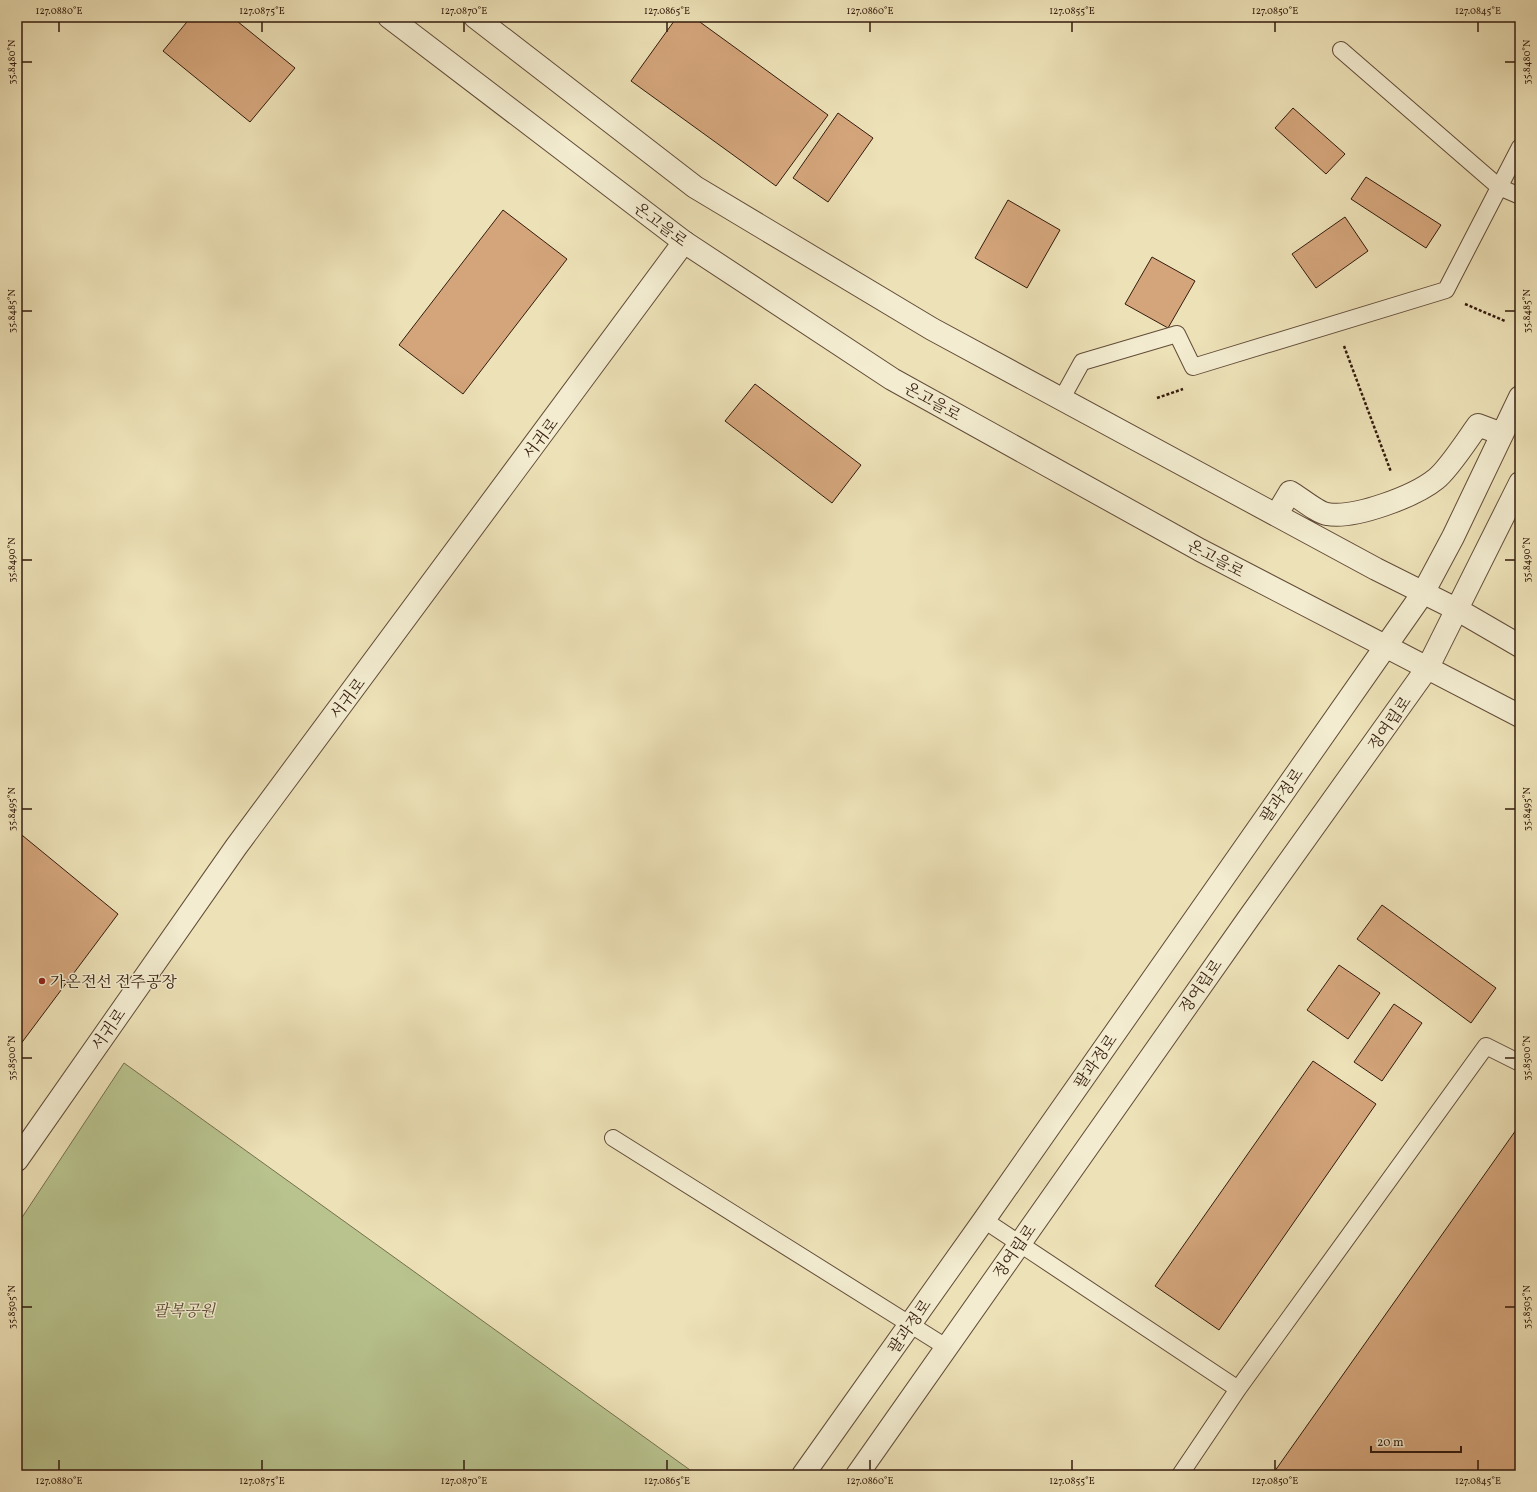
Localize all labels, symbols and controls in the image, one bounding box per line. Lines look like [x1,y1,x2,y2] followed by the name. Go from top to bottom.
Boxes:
[36,4,82,18] text: 127.0880°E
[239,4,285,18] text: 127.0875°E
[441,4,487,18] text: 127.0870°E
[644,4,690,18] text: 127.0865°E
[847,4,893,18] text: 127.0860°E
[1049,4,1095,18] text: 127.0855°E
[1252,4,1298,18] text: 127.0850°E
[1455,4,1501,18] text: 127.0845°E
[5,39,19,84] text: 35.8480°N
[1520,39,1534,84] text: 35.8480°N
[628,198,692,253] street label: 온고을로
[5,289,19,333] text: 35.8485°N
[1520,289,1534,333] text: 35.8485°N
[900,378,965,428] street label: 온고을로
[519,414,565,464] street label: 서귀로
[1183,536,1248,584] street label: 온고을로
[5,537,19,583] text: 35.8490°N
[1520,537,1534,583] text: 35.8490°N
[326,674,372,724] street label: 서귀로
[1364,692,1418,756] street label: 정여립로
[1256,764,1310,828] street label: 팔과정로
[5,787,19,831] text: 35.8495°N
[1520,787,1534,831] text: 35.8495°N
[1175,955,1229,1019] street label: 정여립로
[50,972,177,994] place label: 가온전선 전주공장
[37,976,47,986] marker: 가온전선 전주공장
[87,1004,132,1055] street label: 서귀로
[1070,1030,1124,1094] street label: 팔과정로
[5,1035,19,1081] text: 35.8500°N
[1520,1035,1534,1081] text: 35.8500°N
[989,1220,1043,1284] street label: 정여립로
[5,1285,19,1329] text: 35.8505°N
[1520,1285,1534,1329] text: 35.8505°N
[884,1295,938,1359] street label: 팔과정로
[153,1301,216,1323] park label: 팔복공원
[1371,1428,1461,1454] scale bar
[1377,1435,1404,1451] text: 20 m
[36,1474,82,1488] text: 127.0880°E
[239,1474,285,1488] text: 127.0875°E
[441,1474,487,1488] text: 127.0870°E
[644,1474,690,1488] text: 127.0865°E
[847,1474,893,1488] text: 127.0860°E
[1049,1474,1095,1488] text: 127.0855°E
[1252,1474,1298,1488] text: 127.0850°E
[1455,1474,1501,1488] text: 127.0845°E

